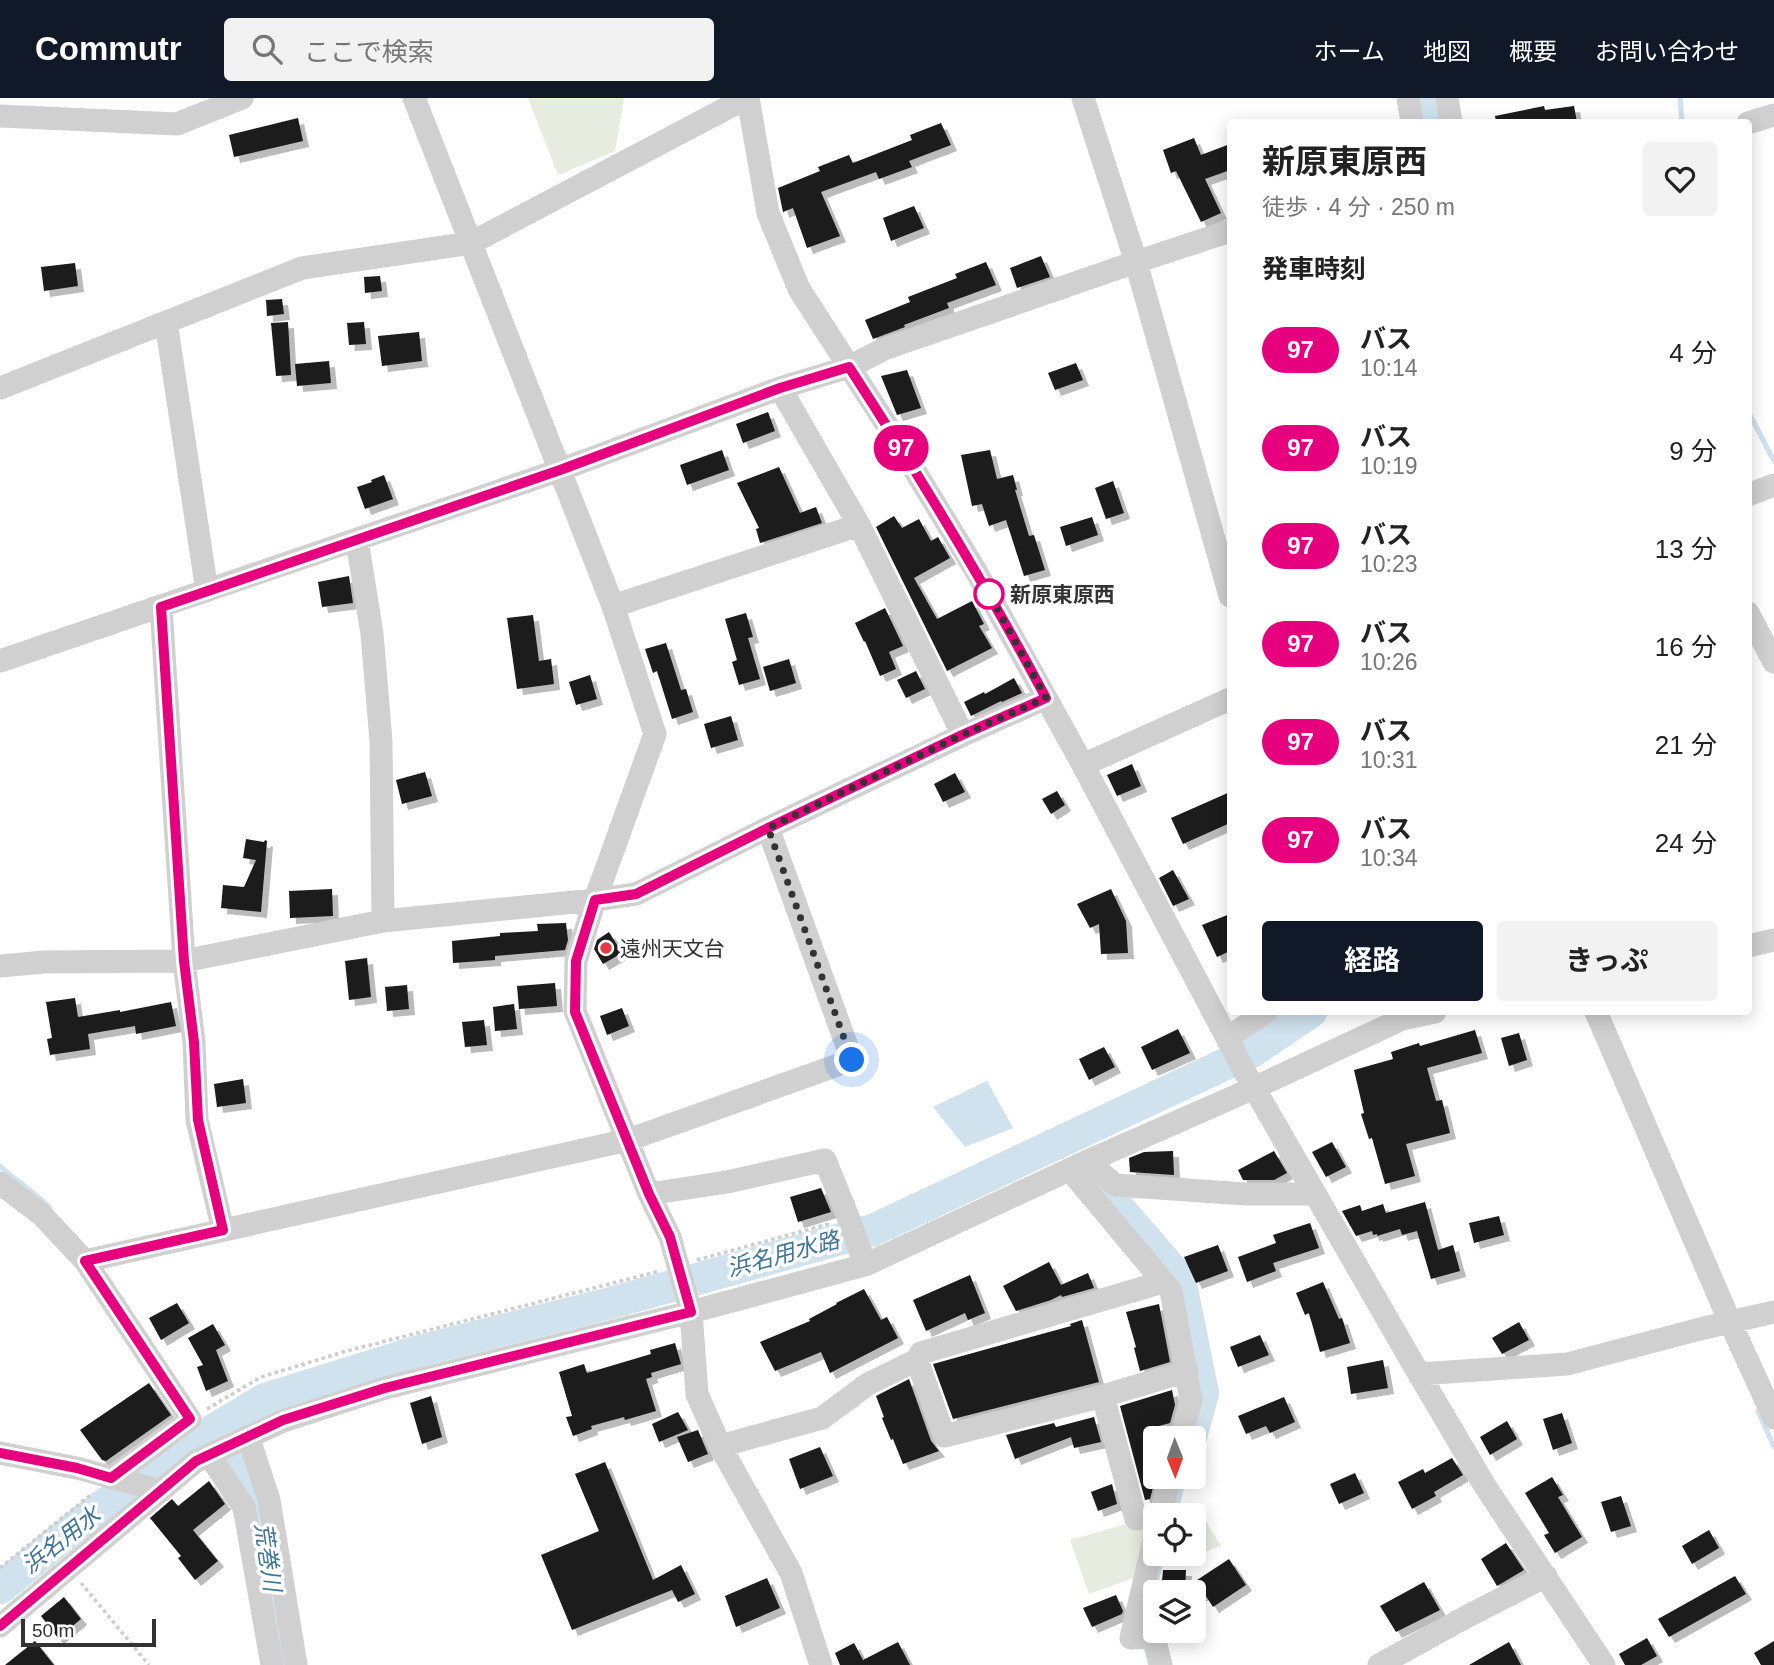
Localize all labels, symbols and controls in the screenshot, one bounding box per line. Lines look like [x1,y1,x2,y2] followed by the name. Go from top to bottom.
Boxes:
[224,18,714,81] search box
[35,30,182,67] text: Commutr
[248,30,286,68] icon: search
[304,37,434,67] text: ここで検索
[1314,38,1385,65] text: ホーム
[1423,38,1471,65] text: 地図
[1509,38,1557,65] text: 概要
[1595,38,1739,65] text: お問い合わせ
[1643,142,1717,216] button: heart
[1262,143,1427,180] text: 新原東原西
[1262,194,1455,220] text: 徒歩 · 4 分 · 250 m
[1262,254,1366,284] text: 発車時刻
[1360,324,1412,354] text: バス
[1287,336,1314,363] text: 97
[1669,338,1717,368] text: 4 分
[1360,355,1418,381] text: 10:14
[1360,422,1412,452] text: バス
[870,425,932,471] line badge: 97
[888,434,914,461] text: 97
[1287,434,1314,461] text: 97
[1669,436,1717,466] text: 9 分
[1360,453,1418,479] text: 10:19
[1360,520,1412,550] text: バス
[1287,532,1314,559] text: 97
[1655,534,1717,564] text: 13 分
[1360,551,1418,577] text: 10:23
[974,579,1004,609] marker: 新原東原西
[1010,583,1115,606] place label: 新原東原西
[1360,618,1412,648] text: バス
[1287,630,1314,657] text: 97
[1655,632,1717,662] text: 16 分
[1360,649,1418,675] text: 10:26
[1360,716,1412,746] text: バス
[1287,728,1314,755] text: 97
[1655,730,1717,760] text: 21 分
[1360,747,1418,773] text: 10:31
[1360,814,1412,844] text: バス
[1287,826,1314,853] text: 97
[1655,828,1717,858] text: 24 分
[1360,845,1418,871] text: 10:34
[1262,921,1483,1001] button: 経路
[1497,921,1717,1001] button: きっぷ
[620,937,725,960] place label: 遠州天文台
[598,940,614,956] marker: 遠州天文台
[834,1042,869,1077] your location
[724,1226,844,1281] water label: 浜名用水路
[1143,1426,1206,1489] north arrow
[1143,1426,1206,1643] map controls
[17,1500,108,1579] water label: 浜名用水
[1143,1503,1206,1566] button: locate
[250,1521,286,1596] water label: 荒巻川
[1143,1580,1206,1643] button: layers
[21,1616,156,1648] scale bar
[32,1620,74,1641] text: 50 m

